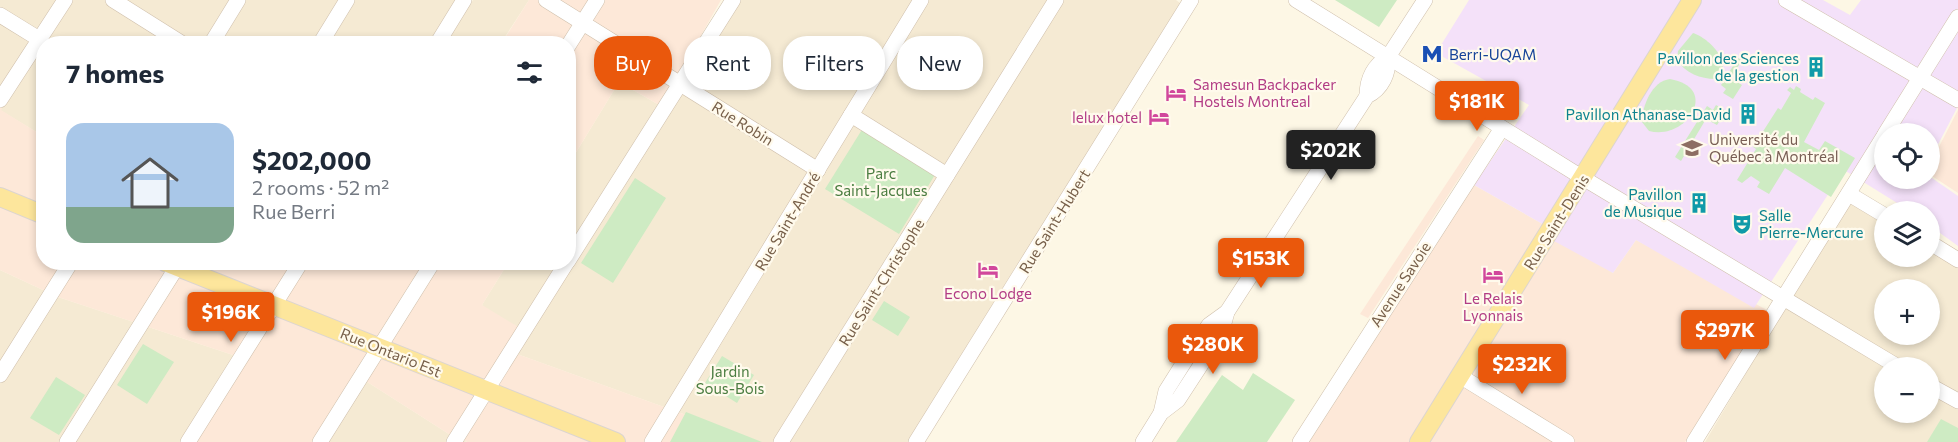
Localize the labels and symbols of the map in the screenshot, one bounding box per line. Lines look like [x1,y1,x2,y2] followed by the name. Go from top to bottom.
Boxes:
[1420,42,1444,66] metro station icon: Berri-UQAM
[1449,45,1536,63] place label: Berri-UQAM
[1657,49,1799,84] place label: Pavillon des Sciences de la gestion
[1804,55,1828,79] building icon: Pavillon des Sciences de la gestion
[1193,75,1336,110] place label: Samesun Backpacker Hostels Montreal
[1164,81,1188,105] hotel icon: Samesun Backpacker Hostels Montreal
[1435,81,1519,132] pin: $181K
[709,97,777,149] street label: Rue Robin
[1736,102,1760,126] building icon: Pavillon Athanase-David
[1147,105,1171,129] hotel icon: lelux hotel
[1566,105,1731,123] place label: Pavillon Athanase-David
[1072,108,1142,126] place label: lelux hotel
[1289,130,1373,181] pin: $202K
[1709,130,1839,165] place label: Université du Québec à Montréal
[1680,136,1704,160] school or university icon: Université du Québec à Montréal
[834,164,928,199] park label: Parc Saint-Jacques
[1015,166,1093,276] street label: Rue Saint-Hubert
[751,168,824,273] street label: Rue Saint-André
[1519,171,1593,273] street label: Rue Saint-Denis
[1604,185,1682,220] place label: Pavillon de Musique
[1687,191,1711,215] building icon: Pavillon de Musique
[1759,206,1864,241] place label: Salle Pierre-Mercure
[1730,212,1754,236] theatre icon: Salle Pierre-Mercure
[835,215,928,349] street label: Rue Saint-Christophe
[1219,238,1303,289] pin: $153K
[1366,238,1434,330] street label: Avenue Savoie
[976,258,1000,282] hotel icon: Econo Lodge
[1481,263,1505,287] hotel icon: Le Relais Lyonnais
[944,284,1032,302] place label: Econo Lodge
[1463,289,1523,324] place label: Le Relais Lyonnais
[189,292,273,343] pin: $196K
[1683,310,1767,361] pin: $297K
[338,324,444,380] street label: Rue Ontario Est
[1171,324,1255,375] pin: $280K
[1480,344,1564,395] pin: $232K
[696,362,764,397] park label: Jardin Sous-Bois

